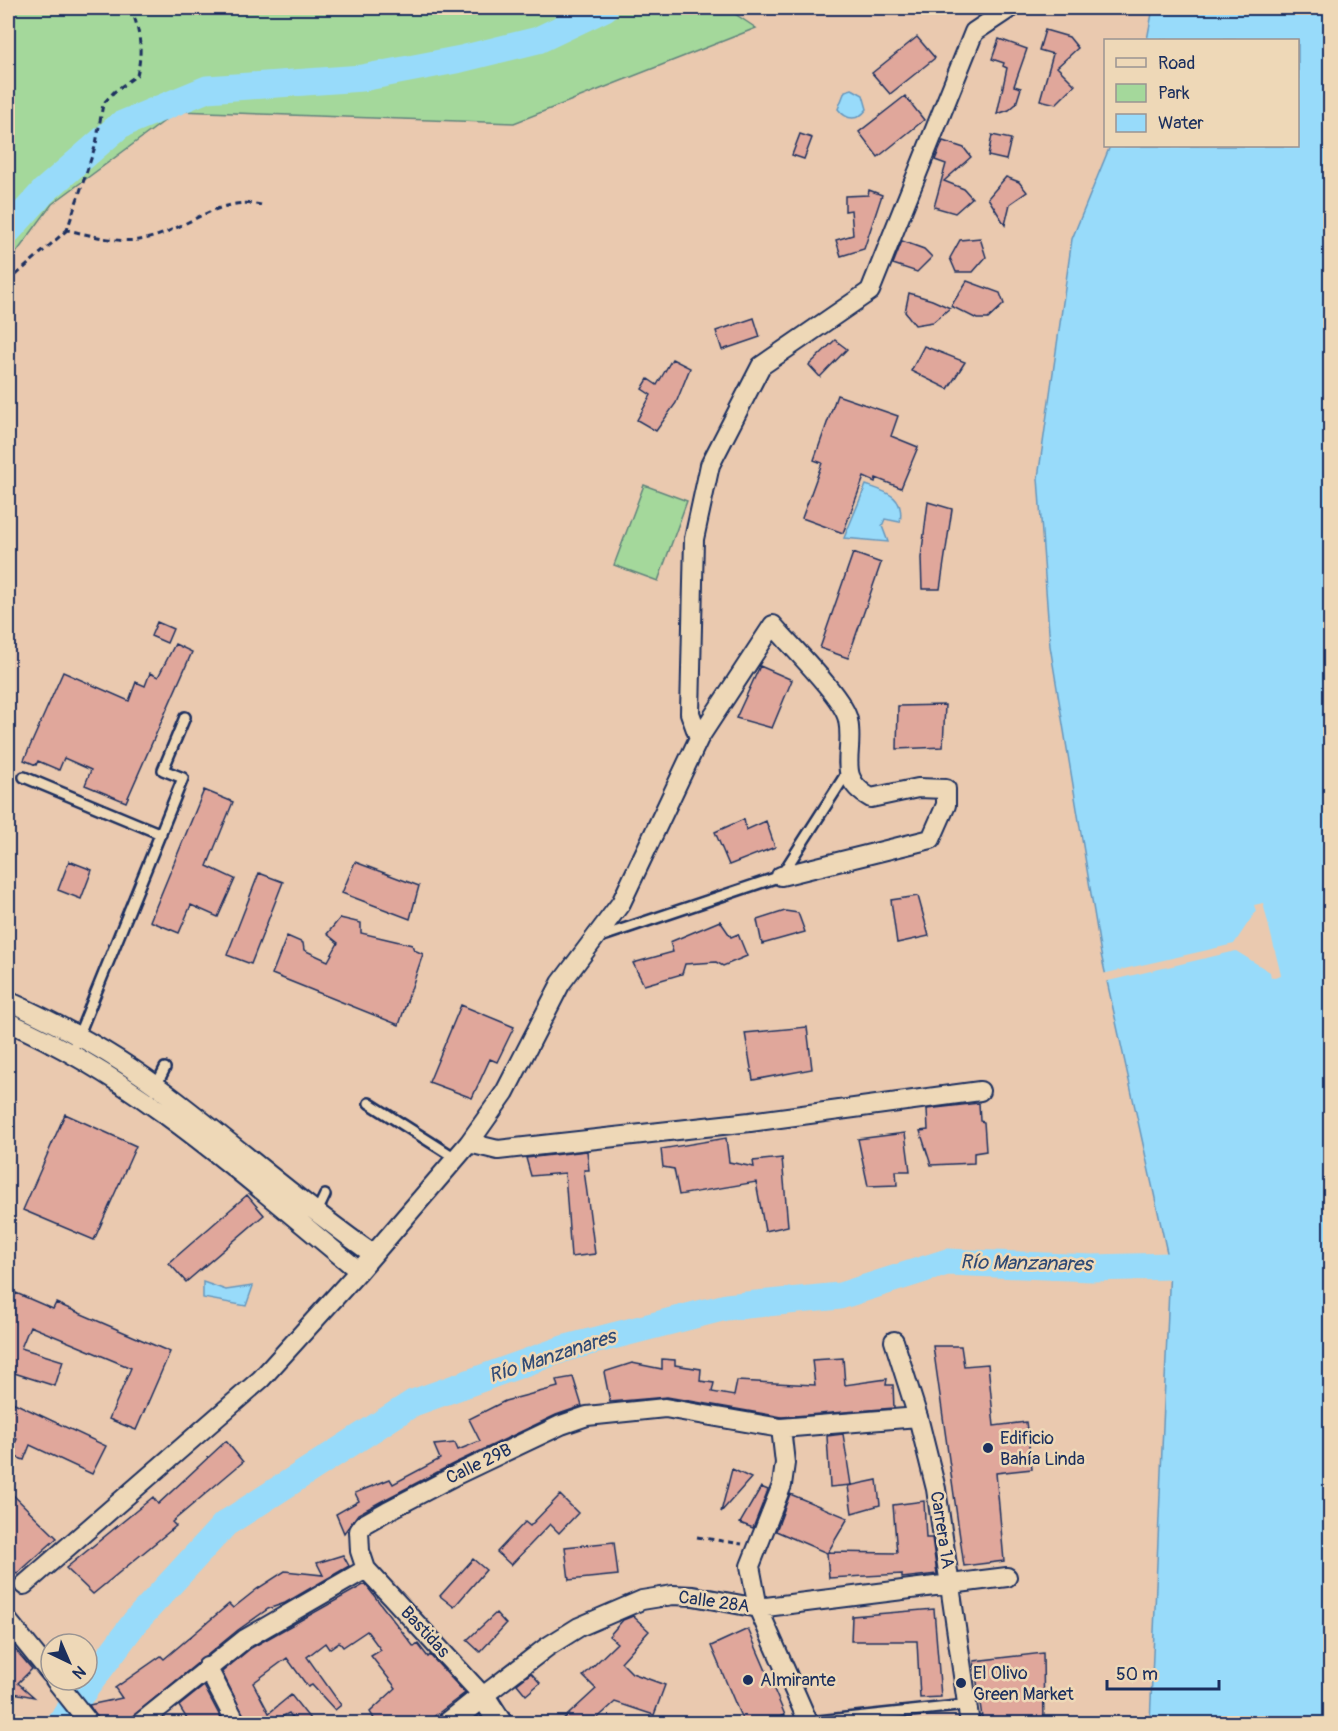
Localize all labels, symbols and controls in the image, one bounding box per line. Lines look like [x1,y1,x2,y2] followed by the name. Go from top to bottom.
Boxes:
[1104,39,1299,147] legend
[1158,52,1195,75] text: Road
[1158,82,1190,105] text: Park
[1158,112,1204,135] text: Water
[960,1249,1094,1277] water label: Río Manzanares
[485,1323,621,1388] water label: Río Manzanares
[1000,1427,1085,1471] place label: Edificio Bahía Linda
[442,1438,516,1490] street label: Calle 29B
[981,1441,995,1455] marker: Edificio Bahía Linda
[925,1490,960,1571] street label: Carrera 1A
[677,1586,751,1618] street label: Calle 28A
[395,1601,455,1663] street label: Bastidas
[39,1632,99,1692] north arrow
[1107,1653,1220,1691] scale bar
[68,1661,90,1683] text: N
[973,1662,1075,1706] place label: El Olivo Green Market
[1116,1663,1158,1686] text: 50 m
[760,1669,836,1692] place label: Almirante
[741,1673,755,1687] marker: Almirante
[954,1676,968,1690] marker: El Olivo Green Market

